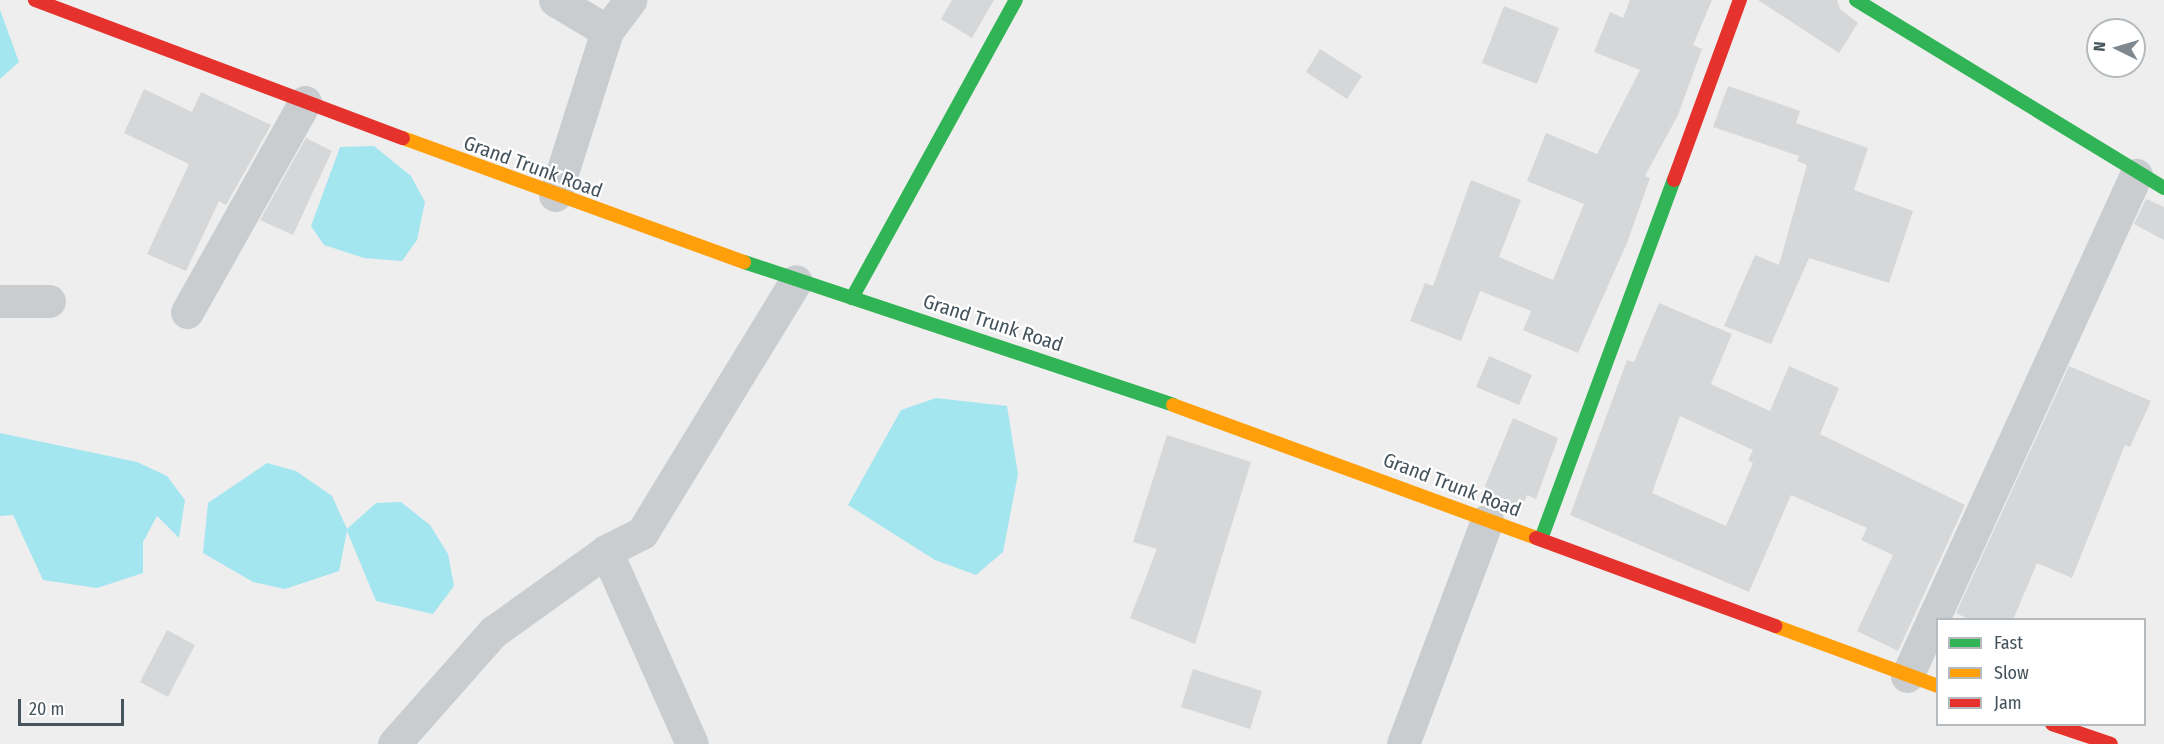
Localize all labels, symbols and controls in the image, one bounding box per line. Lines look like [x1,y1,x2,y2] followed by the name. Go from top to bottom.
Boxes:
[2086,18,2146,78] north arrow
[2090,41,2109,52] text: N
[460,131,606,203] street label: Grand Trunk Road
[920,289,1066,357] street label: Grand Trunk Road
[1380,448,1524,522] street label: Grand Trunk Road
[1936,618,2146,726] legend
[1994,632,2023,654] text: Fast
[1994,662,2029,684] text: Slow
[21,687,128,725] scale bar
[1994,692,2022,714] text: Jam
[29,698,64,720] text: 20 m

